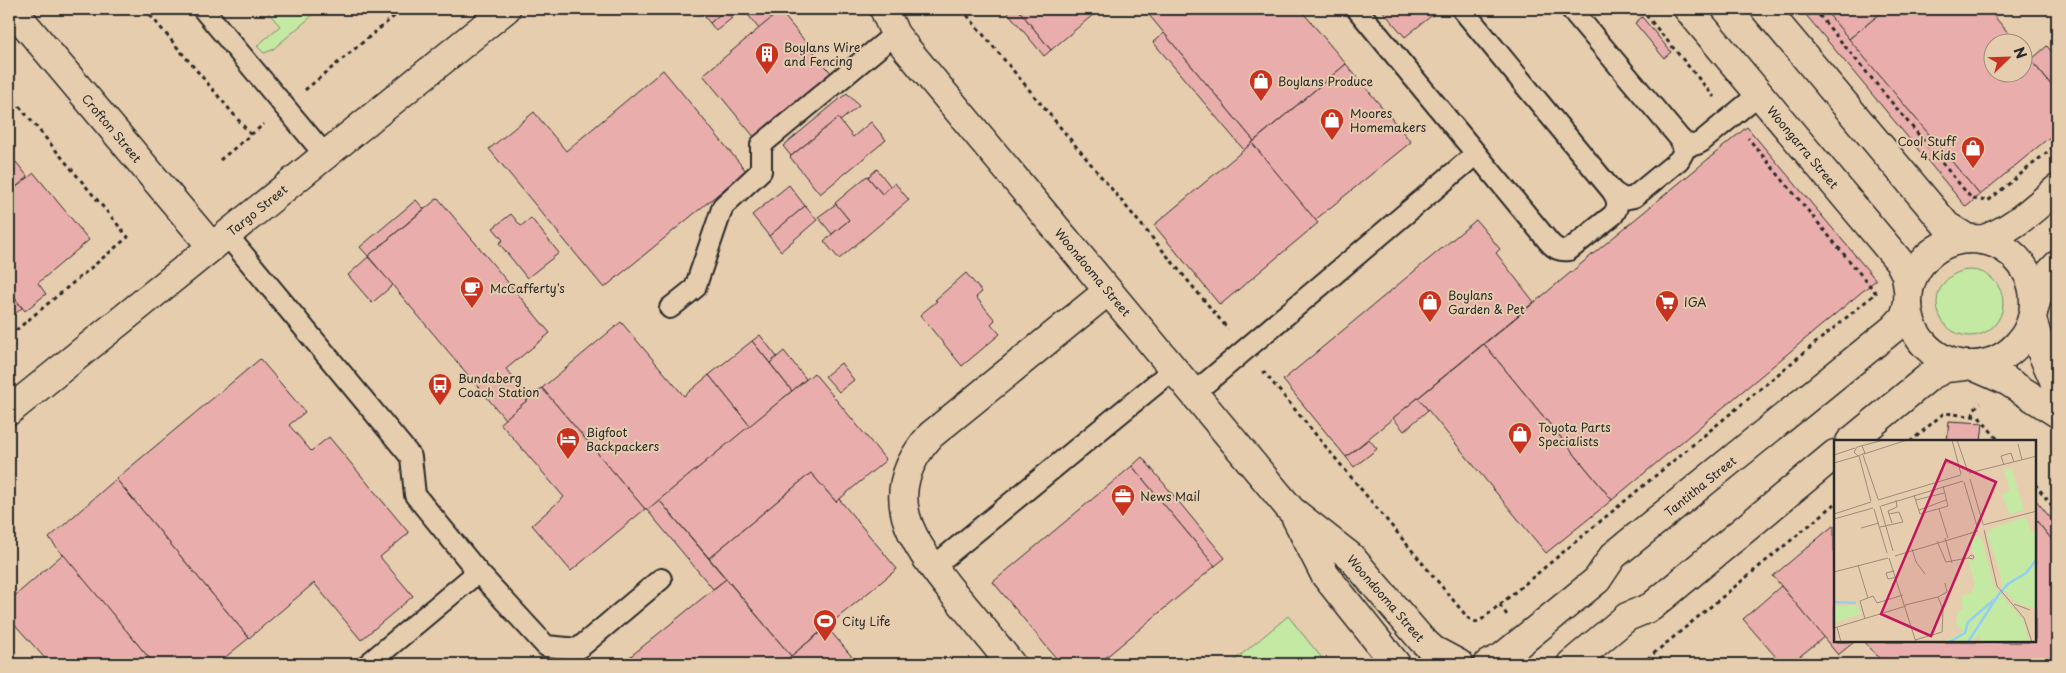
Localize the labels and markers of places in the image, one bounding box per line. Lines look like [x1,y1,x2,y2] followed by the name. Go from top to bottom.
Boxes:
[784,38,860,70] place label: Boylans Wire and Fencing
[754,41,780,75] building icon: Boylans Wire and Fencing
[1248,68,1274,102] shop icon: Boylans Produce
[1278,72,1374,90] place label: Boylans Produce
[1350,104,1427,136] place label: Moores Homemakers
[1319,107,1345,141] shop icon: Moores Homemakers
[1898,132,1957,164] place label: Cool Stuff 4 Kids
[1960,135,1986,169] shop icon: Cool Stuff 4 Kids
[459,275,485,309] cafe icon: McCafferty's
[490,279,565,297] place label: McCafferty's
[1448,286,1525,318] place label: Boylans Garden & Pet
[1417,289,1443,323] shop icon: Boylans Garden & Pet
[1654,289,1680,323] supermarket icon: IGA
[1684,293,1707,311] place label: IGA
[458,369,539,401] place label: Bundaberg Coach Station
[427,372,453,406] bus stop icon: Bundaberg Coach Station
[1538,418,1611,450] place label: Toyota Parts Specialists
[1507,421,1533,455] shop icon: Toyota Parts Specialists
[586,423,660,455] place label: Bigfoot Backpackers
[555,426,581,460] hotel icon: Bigfoot Backpackers
[1110,483,1136,517] office icon: News Mail
[1140,487,1200,505] place label: News Mail
[812,608,838,642] sports icon: City Life
[842,612,891,630] place label: City Life

